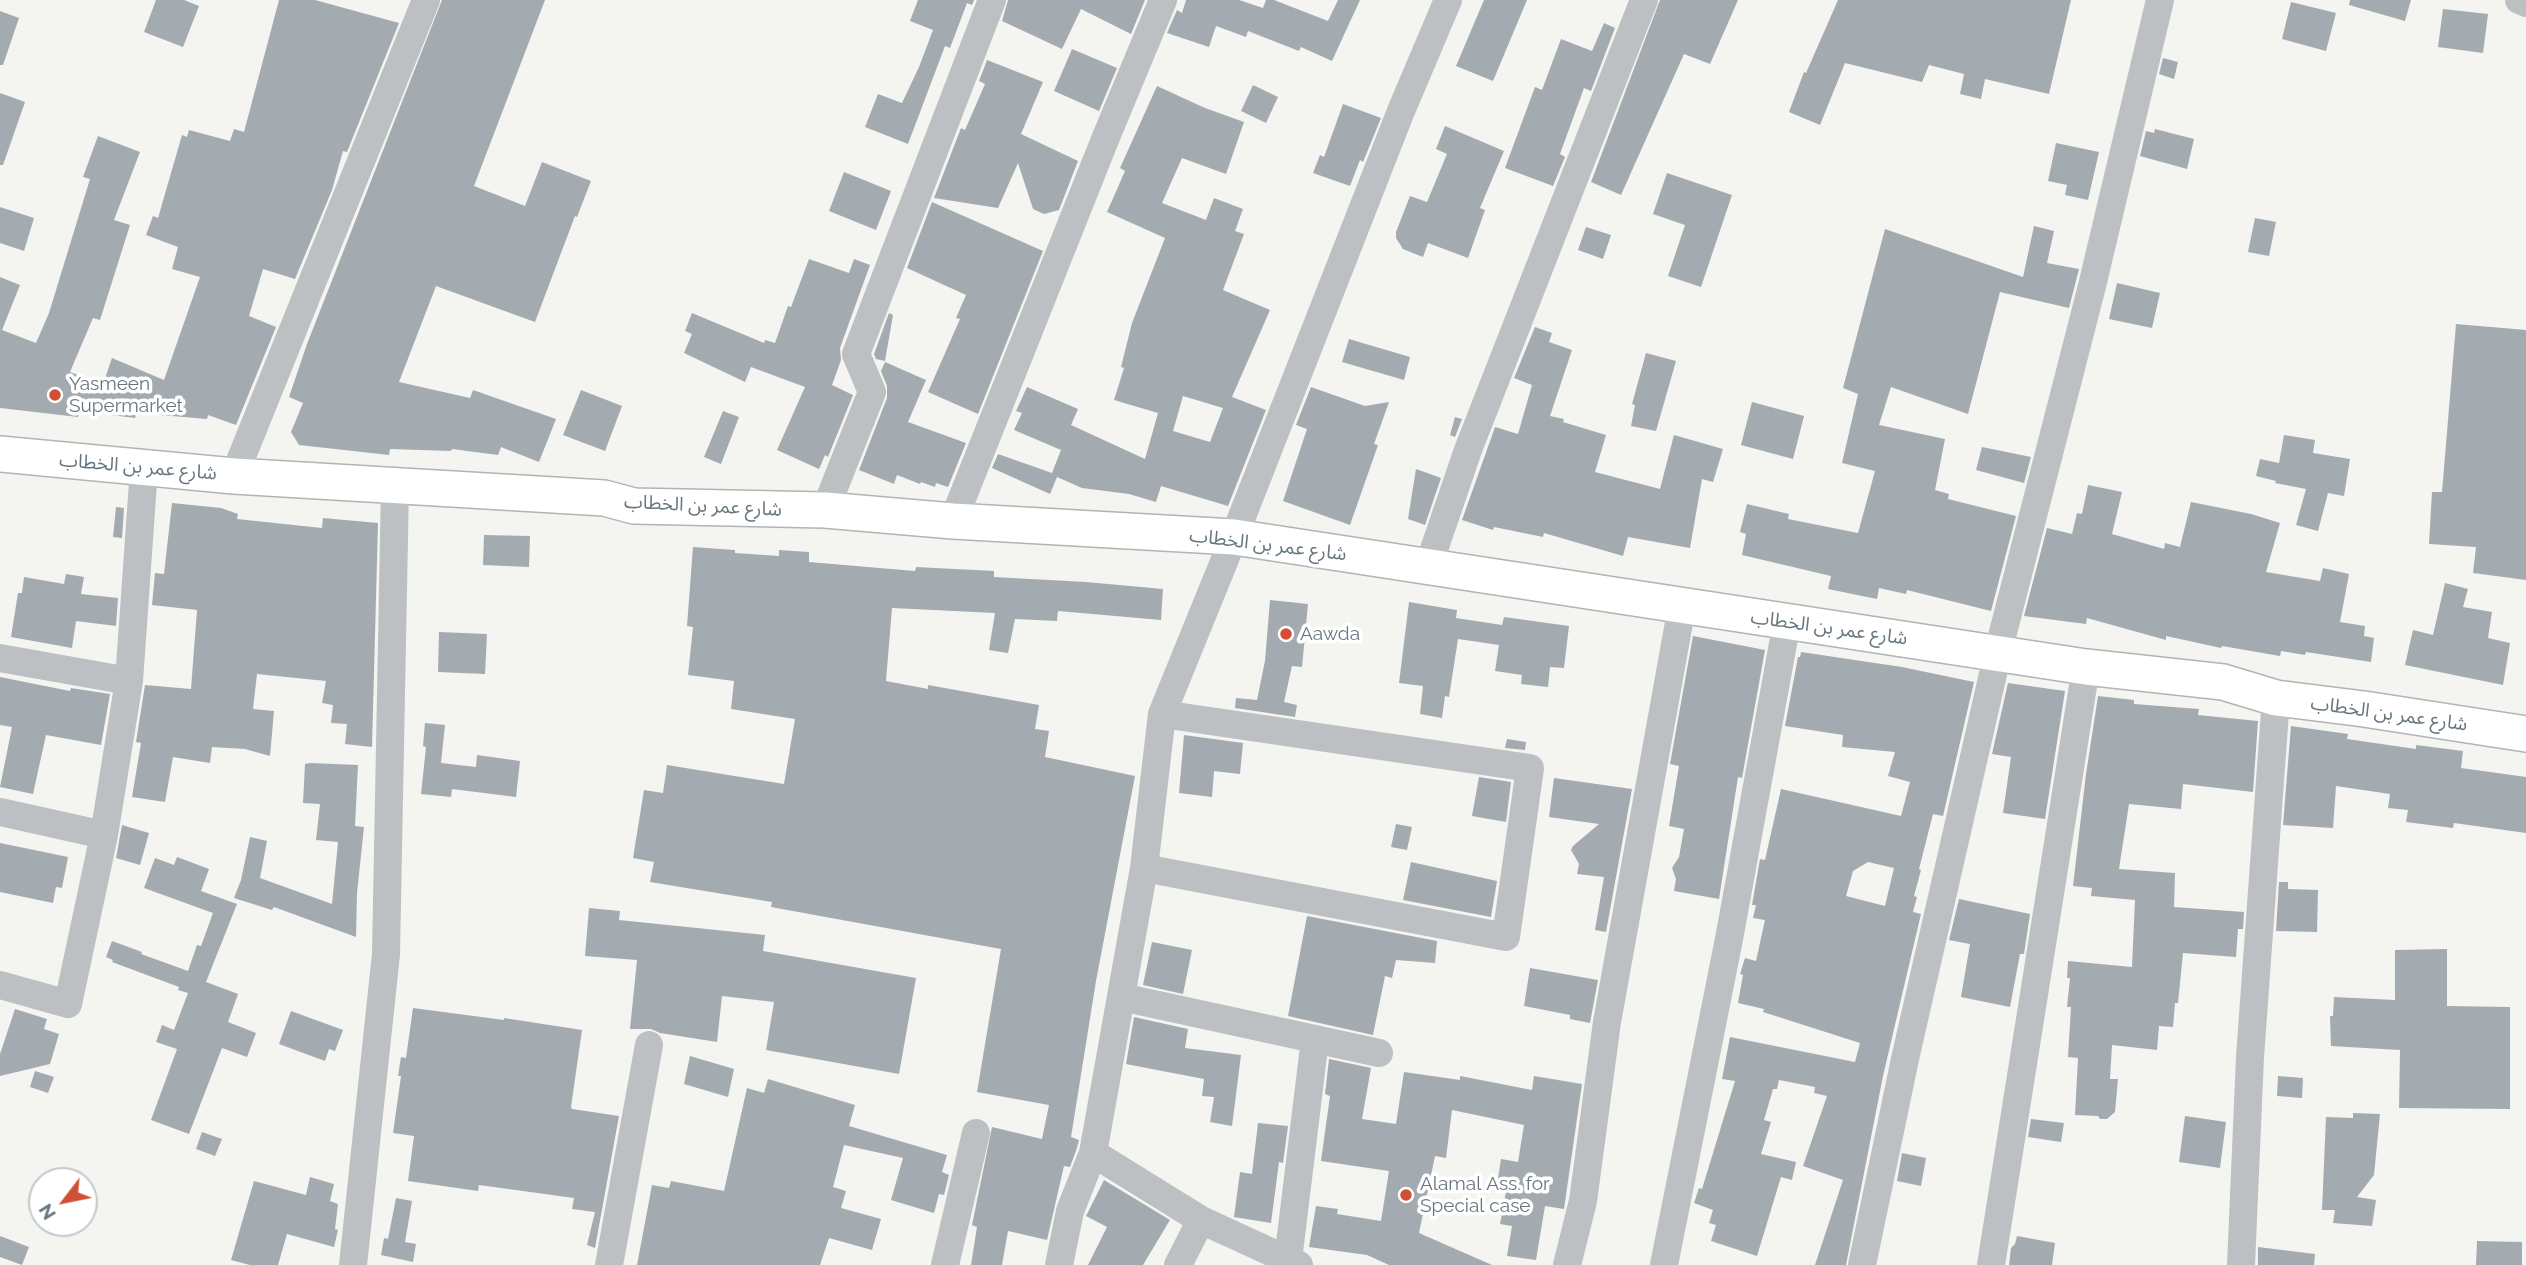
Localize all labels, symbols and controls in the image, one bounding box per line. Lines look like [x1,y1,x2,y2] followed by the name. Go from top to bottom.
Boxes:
[69,373,183,417] place label: Yasmeen Supermarket
[47,387,63,403] marker: Yasmeen Supermarket
[58,449,218,485] street label: شارع عمر بن الخطاب
[623,490,783,522] street label: شارع عمر بن الخطاب
[1188,524,1348,566] street label: شارع عمر بن الخطاب
[1749,606,1909,650] street label: شارع عمر بن الخطاب
[1300,623,1360,645] place label: Aawda
[1278,626,1294,642] marker: Aawda
[2309,692,2469,736] street label: شارع عمر بن الخطاب
[28,1167,98,1237] north arrow
[1420,1173,1550,1217] place label: Alamal Ass. for Special case
[1398,1187,1414,1203] marker: Alamal Ass. for Special case
[34,1200,60,1224] text: N

